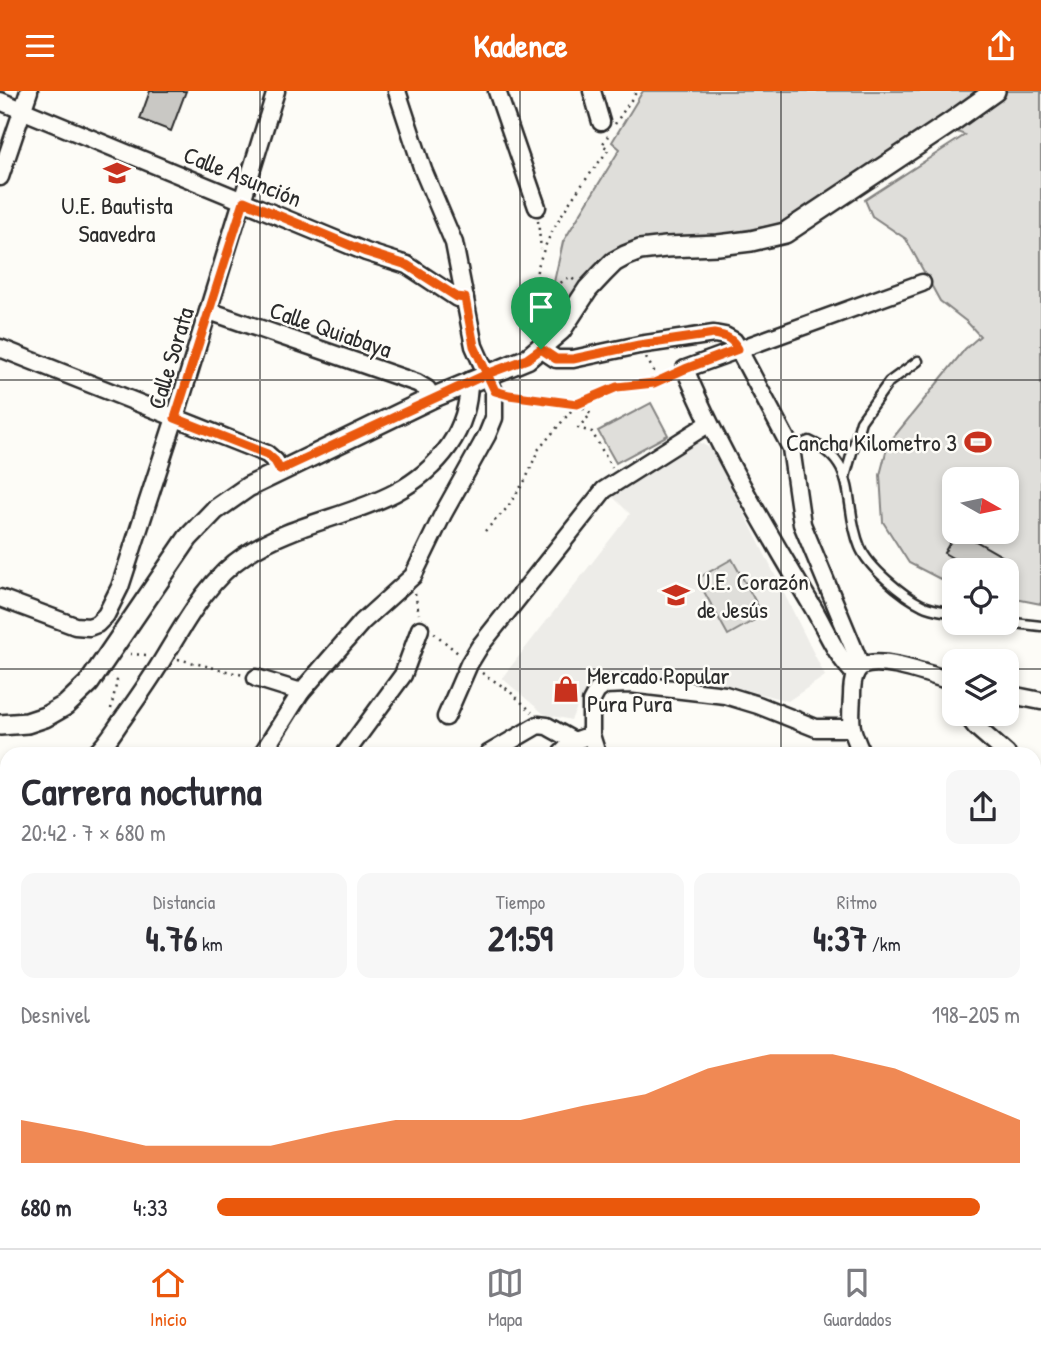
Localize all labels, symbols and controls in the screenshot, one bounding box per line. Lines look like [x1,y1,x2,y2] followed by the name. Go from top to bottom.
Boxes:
[473,24,568,67] text: Kadence
[21,27,59,65] icon: menu
[982,27,1020,65] icon: share
[179,138,307,214] street label: Calle Asunción
[102,158,132,188] school or university icon: U.E. Bautista Saavedra
[61,189,173,249] place label: U.E. Bautista Saavedra
[511,277,571,349] pin
[522,288,560,326] icon: arrive
[266,293,396,365] street label: Calle Quiabaya
[139,303,201,413] street label: Calle Sorata
[786,426,957,458] place label: Cancha Kilometro 3
[963,427,993,457] sports icon: Cancha Kilometro 3
[942,467,1018,544] north arrow
[942,467,1019,726] map controls
[942,558,1019,635] button: locate
[697,565,809,625] place label: U.E. Corazón de Jesús
[661,580,691,610] school or university icon: U.E. Corazón de Jesús
[942,649,1019,726] button: layers
[587,659,729,719] place label: Mercado Popular Pura Pura
[551,674,581,704] shop icon: Mercado Popular Pura Pura
[21,765,262,817] text: Carrera nocturna
[946,770,1020,844] button: share
[21,817,166,848] text: 20:42 · 7 × 680 m
[153,889,215,915] text: Distancia
[496,889,545,915] text: Tiempo
[837,889,877,915] text: Ritmo
[146,915,198,962] text: 4.76
[488,915,553,962] text: 21:59
[813,915,867,962] text: 4:37
[198,931,223,957] text: km
[867,931,901,957] text: /km
[21,999,90,1030] text: Desnivel
[932,999,1020,1030] text: 198–205 m
[21,1192,71,1223] text: 680 m
[133,1192,168,1223] text: 4:33
[149,1264,187,1332] tab: Inicio
[486,1264,524,1332] tab: Mapa
[823,1264,892,1332] tab: Guardados

